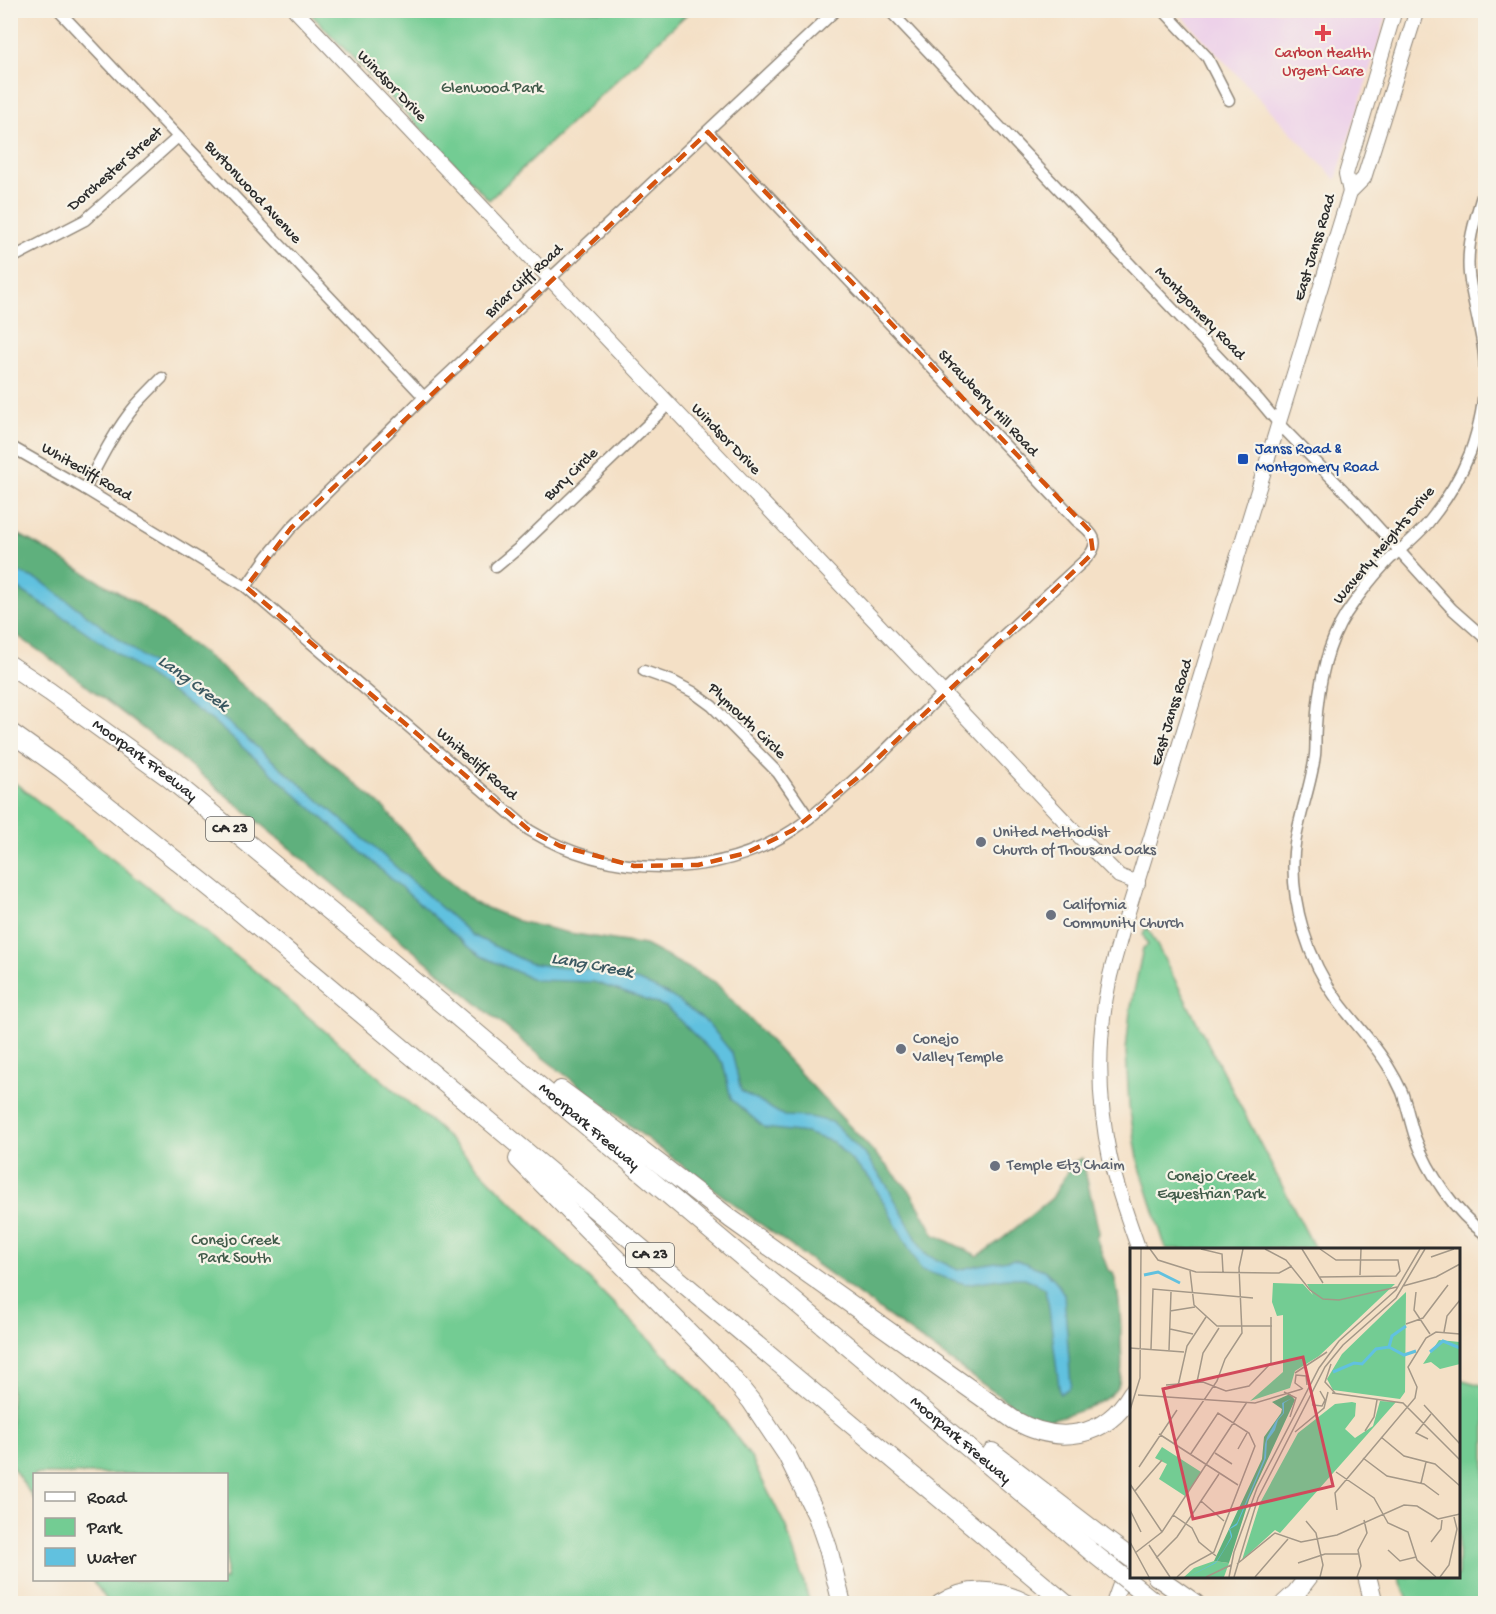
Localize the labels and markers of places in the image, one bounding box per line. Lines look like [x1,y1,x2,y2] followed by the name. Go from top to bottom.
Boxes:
[1314,24,1332,42] marker: Carbon Health Urgent Care
[1275,45,1372,82] place label: Carbon Health Urgent Care
[1255,441,1379,478] place label: Janss Road & Montgomery Road
[1236,452,1250,466] marker: Janss Road & Montgomery Road
[993,824,1157,861] place label: United Methodist Church of Thousand Oaks
[974,835,988,849] marker: United Methodist Church of Thousand Oaks
[1063,897,1184,934] place label: California Community Church
[1044,908,1058,922] marker: California Community Church
[912,1031,1004,1068] place label: Conejo Valley Temple
[894,1042,908,1056] marker: Conejo Valley Temple
[1006,1157,1125,1176] place label: Temple Etz Chaim
[988,1159,1002,1173] marker: Temple Etz Chaim

